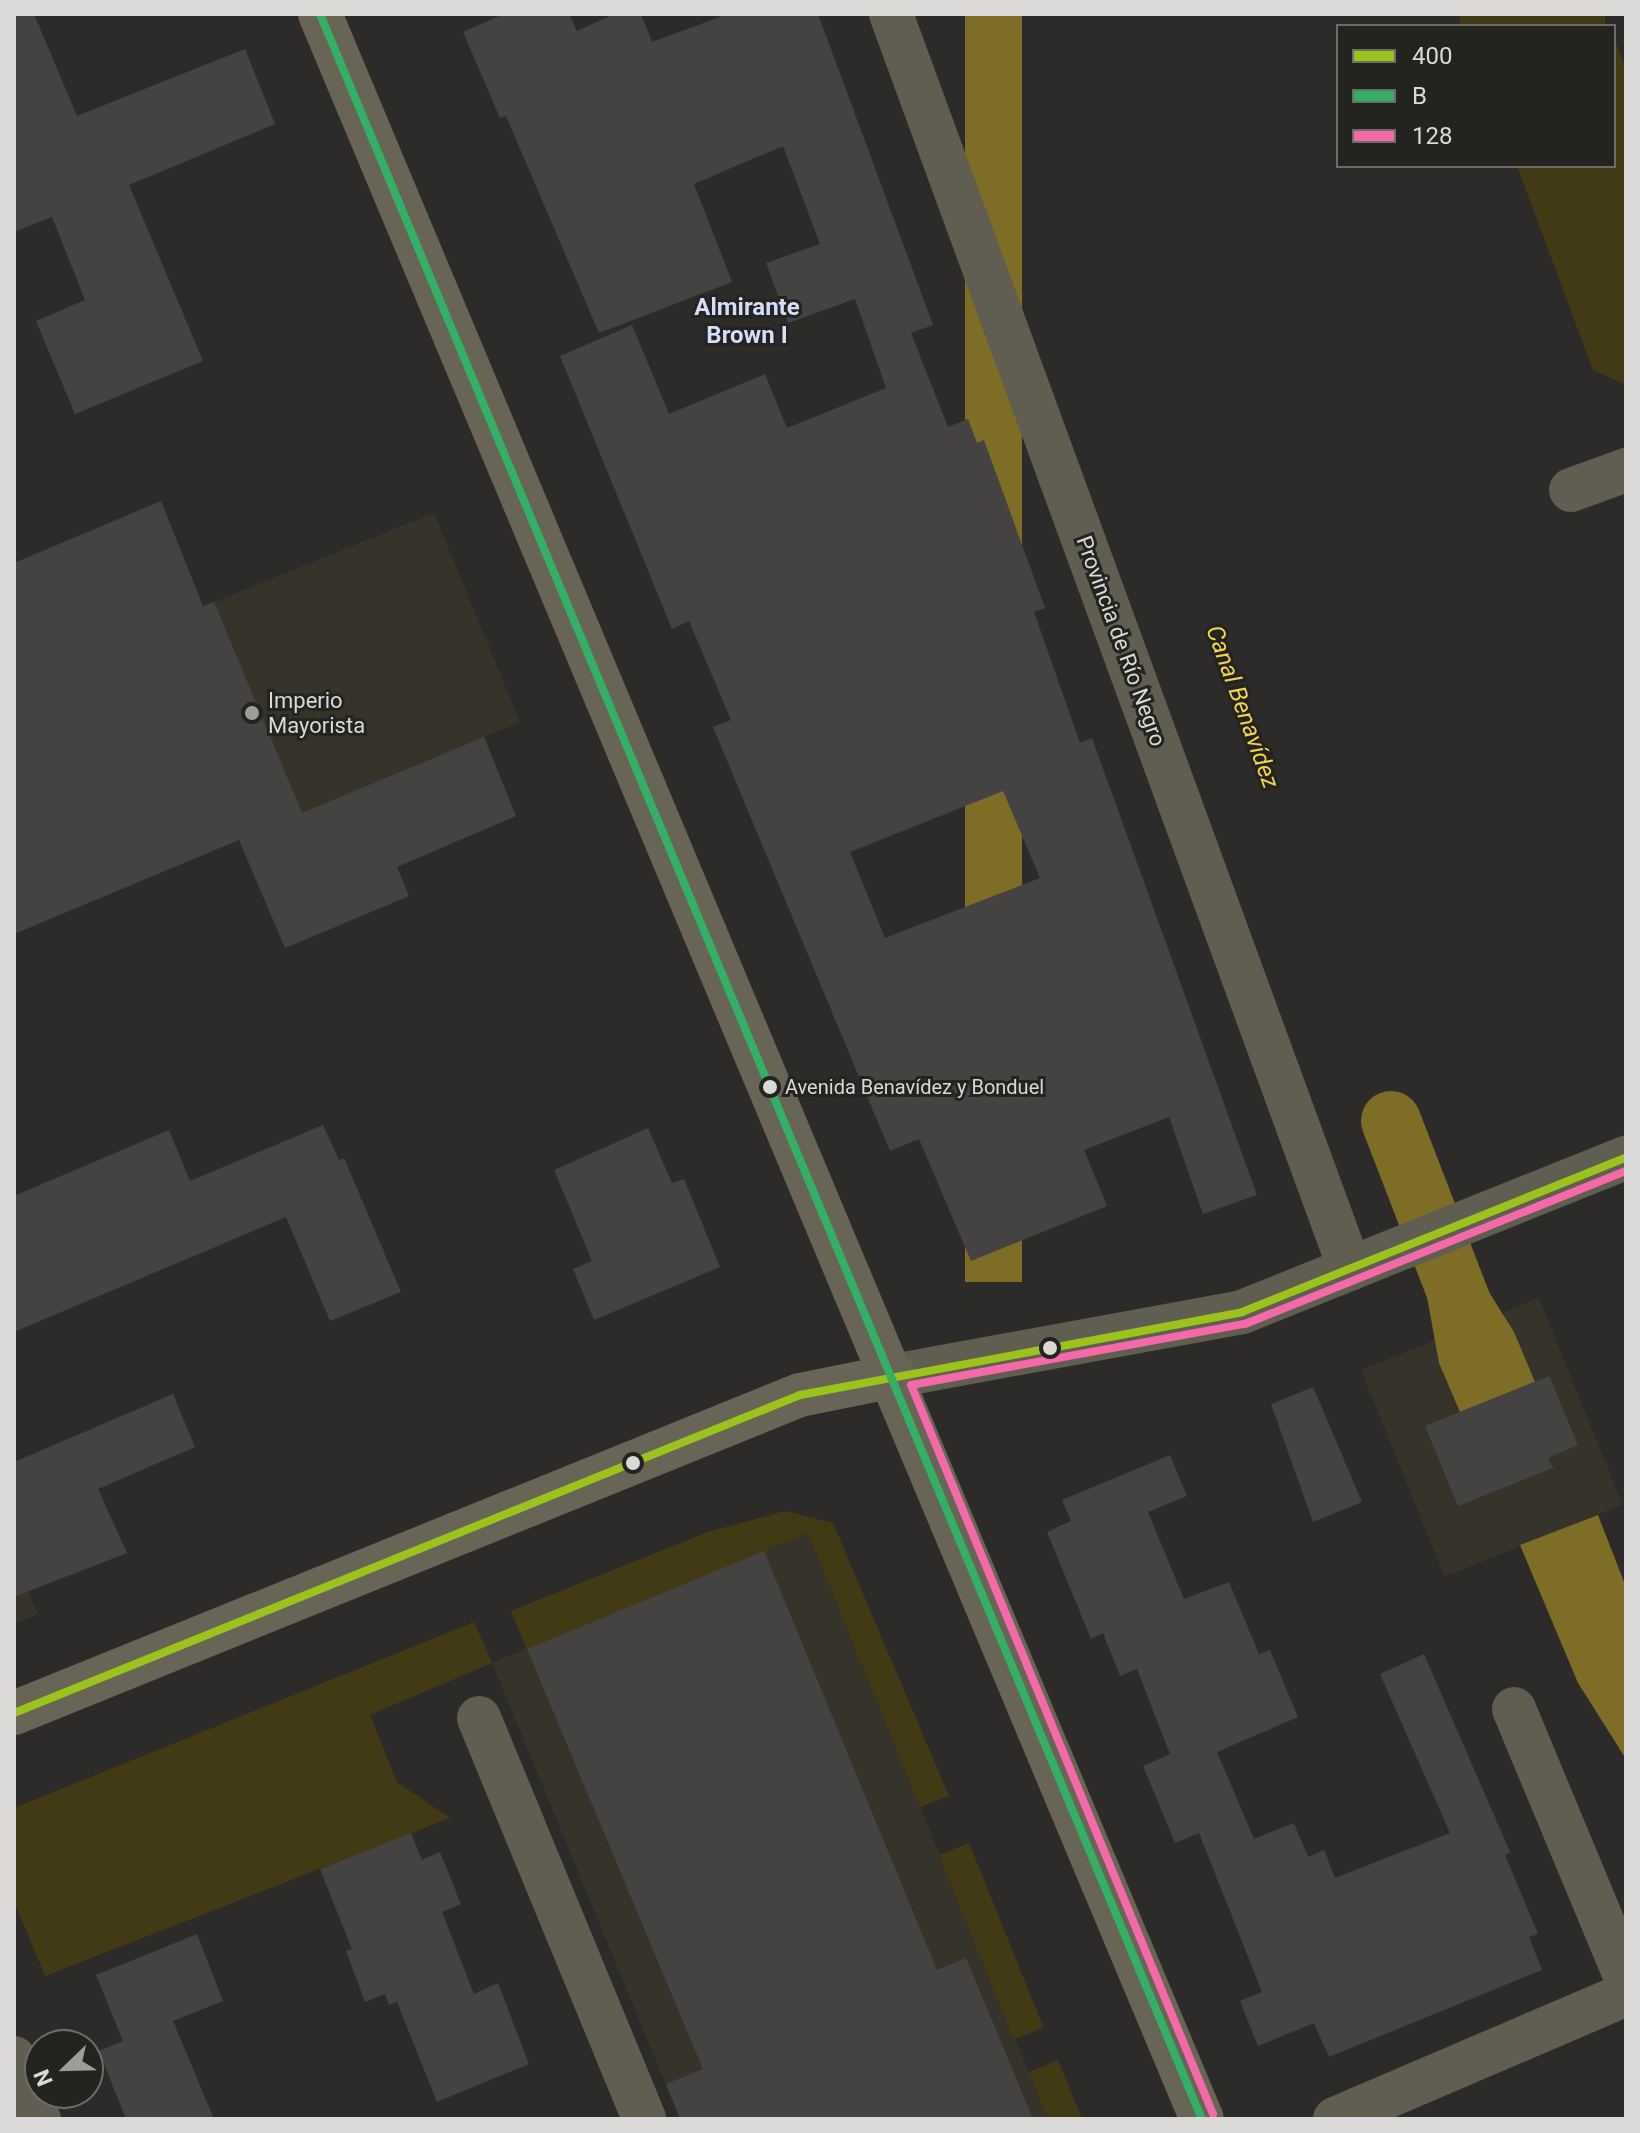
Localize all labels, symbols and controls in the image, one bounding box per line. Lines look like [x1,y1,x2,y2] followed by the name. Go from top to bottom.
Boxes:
[1336,24,1616,168] legend
[1412,42,1452,70] text: 400
[1412,82,1427,110] text: B
[1412,122,1452,150] text: 128
[694,294,800,350] district label: Almirante Brown I
[1071,532,1171,750] street label: Provincia de Río Negro
[1199,622,1285,792] water label: Canal Benavídez
[268,687,365,738] place label: Imperio Mayorista
[243,704,261,722] marker: Imperio Mayorista
[785,1075,1044,1099] place label: Avenida Benavídez y Bonduel
[762,1079,778,1095] marker: Avenida Benavídez y Bonduel
[1042,1340,1058,1356] unlabelled marker
[625,1455,641,1471] unlabelled marker
[24,2029,104,2109] north arrow
[29,2066,58,2090] text: N

